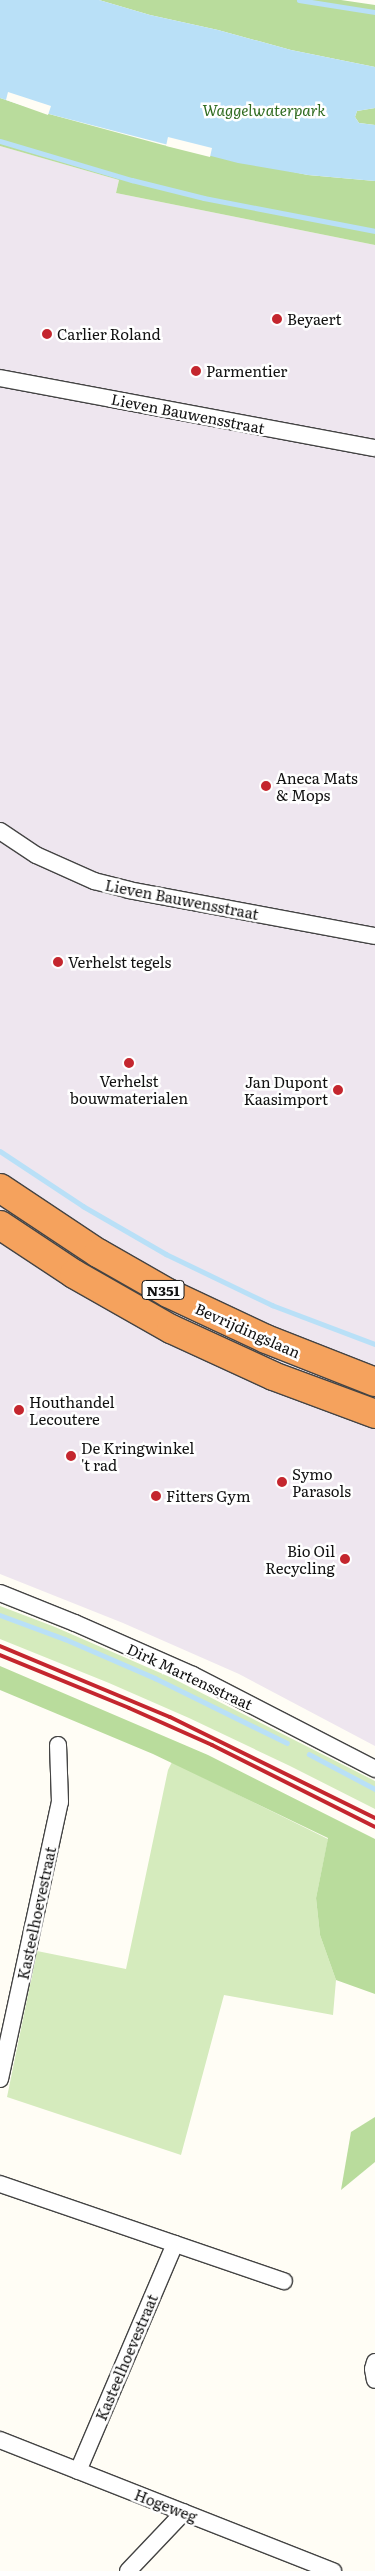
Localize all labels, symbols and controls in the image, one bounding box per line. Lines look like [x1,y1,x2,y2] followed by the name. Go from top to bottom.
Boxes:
[203,101,325,119] park label: Waggelwaterpark
[287,310,342,328] place label: Beyaert
[271,313,283,325] marker: Beyaert
[57,325,161,343] place label: Carlier Roland
[41,328,53,340] marker: Carlier Roland
[206,362,287,380] place label: Parmentier
[190,365,202,377] marker: Parmentier
[110,389,266,437] street label: Lieven Bauwensstraat
[276,768,358,803] place label: Aneca Mats & Mops
[260,780,272,792] marker: Aneca Mats & Mops
[104,875,260,923] street label: Lieven Bauwensstraat
[68,953,171,971] place label: Verhelst tegels
[52,956,64,968] marker: Verhelst tegels
[123,1057,135,1069] marker: Verhelst bouwmaterialen
[70,1071,188,1106] place label: Verhelst bouwmaterialen
[244,1072,328,1107] place label: Jan Dupont Kaasimport
[332,1084,344,1096] marker: Jan Dupont Kaasimport
[140,1278,186,1302] road number: N351
[193,1299,303,1361] street label: Bevrijdingslaan
[29,1392,115,1427] place label: Houthandel Lecoutere
[13,1404,25,1416] marker: Houthandel Lecoutere
[81,1438,194,1473] place label: De Kringwinkel 't rad
[65,1450,77,1462] marker: De Kringwinkel 't rad
[292,1464,351,1499] place label: Symo Parasols
[276,1476,288,1488] marker: Symo Parasols
[166,1487,250,1505] place label: Fitters Gym
[150,1490,162,1502] marker: Fitters Gym
[265,1541,335,1576] place label: Bio Oil Recycling
[339,1553,351,1565] marker: Bio Oil Recycling
[124,1639,256,1713] street label: Dirk Martensstraat
[13,1845,59,1981] street label: Kasteelhoevestraat
[91,2291,161,2423] street label: Kasteelhoevestraat
[132,2485,200,2525] street label: Hogeweg

